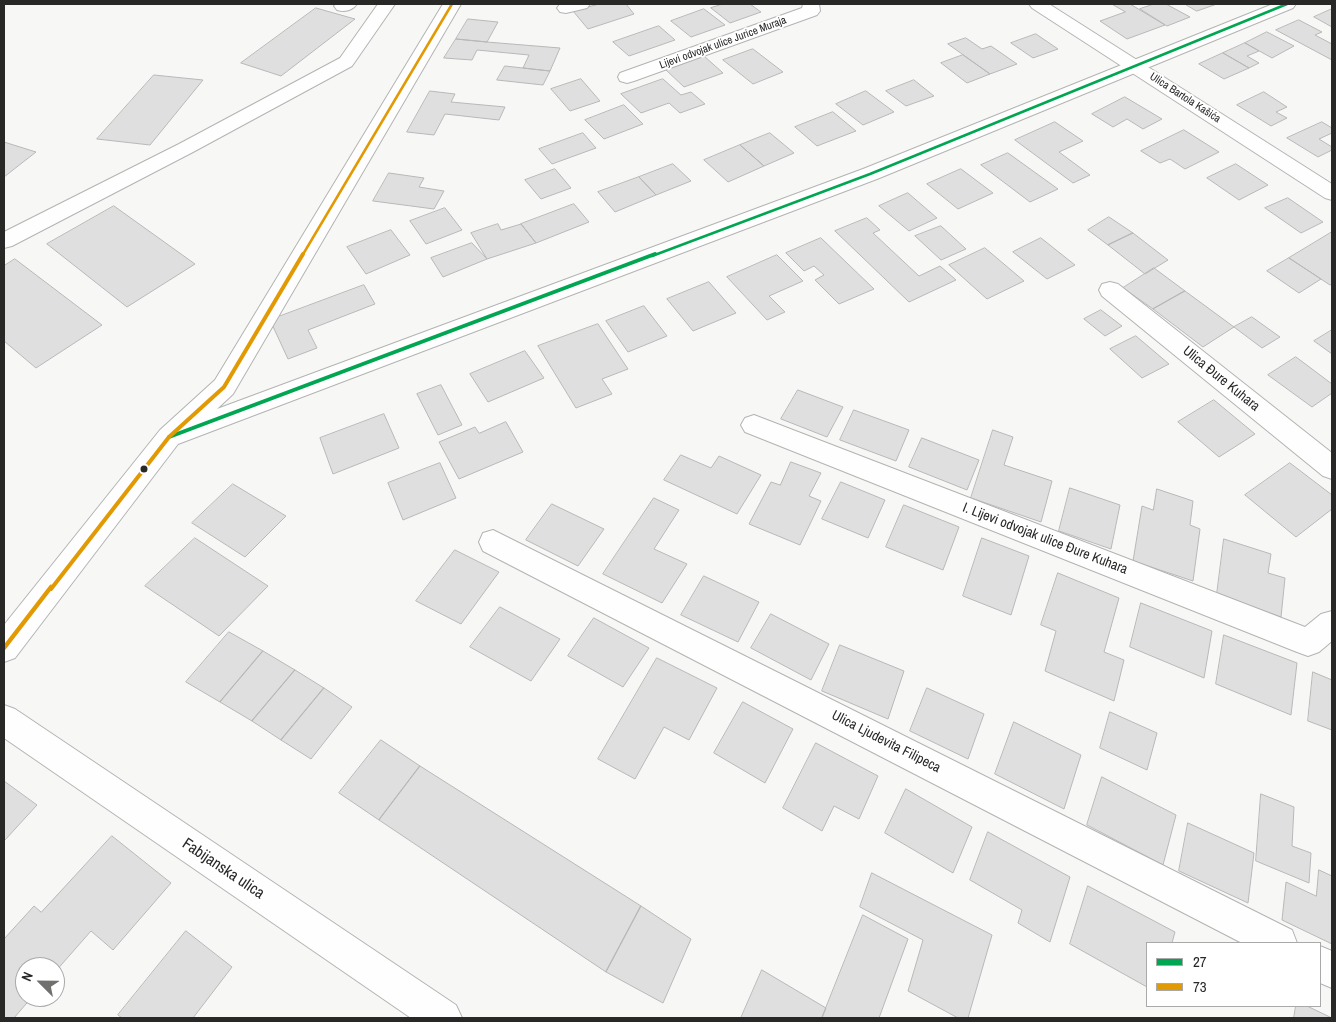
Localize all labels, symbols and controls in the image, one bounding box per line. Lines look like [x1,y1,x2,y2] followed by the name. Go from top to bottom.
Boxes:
[658,14,788,72] street label: Lijevi odvojak ulice Jurice Muraja
[1147,70,1223,126] street label: Ulica Bartola Kašića
[1179,343,1263,415] street label: Ulica Đure Kuhara
[139,464,149,474] unlabelled marker
[960,500,1130,578] street label: I. Lijevi odvojak ulice Đure Kuhara
[829,707,943,777] street label: Ulica Ljudevita Filipeca
[178,835,268,903] street label: Fabijanska ulica
[1146,942,1321,1007] legend
[1193,951,1207,972] text: 27
[15,957,65,1007] north arrow
[17,969,37,984] text: N
[1193,976,1207,997] text: 73

